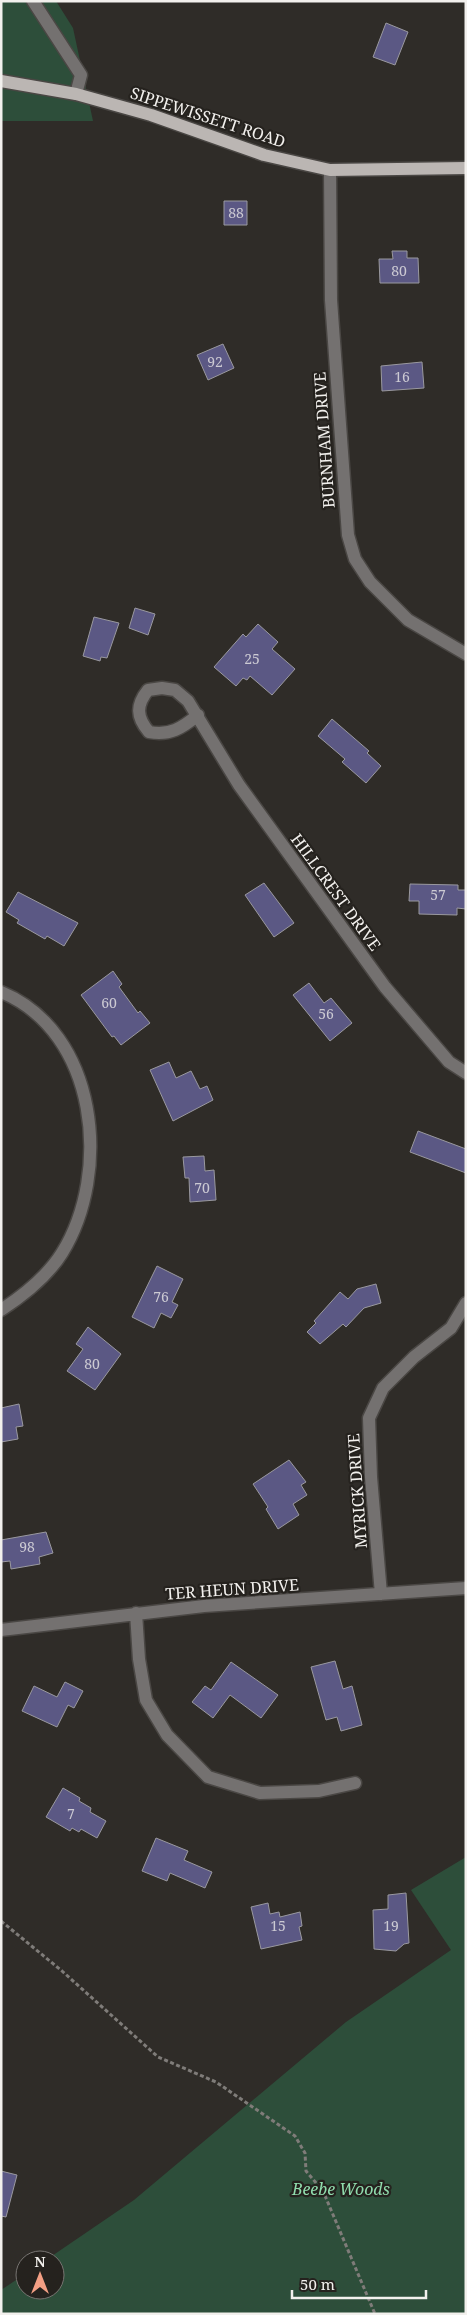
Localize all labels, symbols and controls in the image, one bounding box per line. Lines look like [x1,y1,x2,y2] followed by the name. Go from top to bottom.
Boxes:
[128,82,288,152] street label: SIPPEWISSETT ROAD
[228,203,244,222] house number: 88
[391,261,407,280] house number: 80
[207,352,223,371] house number: 92
[394,367,410,386] house number: 16
[308,371,340,509] street label: BURNHAM DRIVE
[244,649,260,668] house number: 25
[286,829,386,955] street label: HILLCREST DRIVE
[430,885,446,904] house number: 57
[101,993,117,1012] house number: 60
[318,1004,334,1023] house number: 56
[194,1178,210,1197] house number: 70
[153,1287,169,1306] house number: 76
[84,1354,100,1373] house number: 80
[342,1433,372,1549] street label: MYRICK DRIVE
[19,1537,35,1556] house number: 98
[165,1573,299,1605] street label: TER HEUN DRIVE
[67,1804,75,1823] house number: 7
[270,1916,286,1935] house number: 15
[383,1916,399,1935] house number: 19
[291,2178,390,2200] park label: Beebe Woods
[15,2250,65,2300] north arrow
[34,2252,46,2271] text: N
[292,2268,426,2300] scale bar
[300,2274,335,2294] text: 50 m

